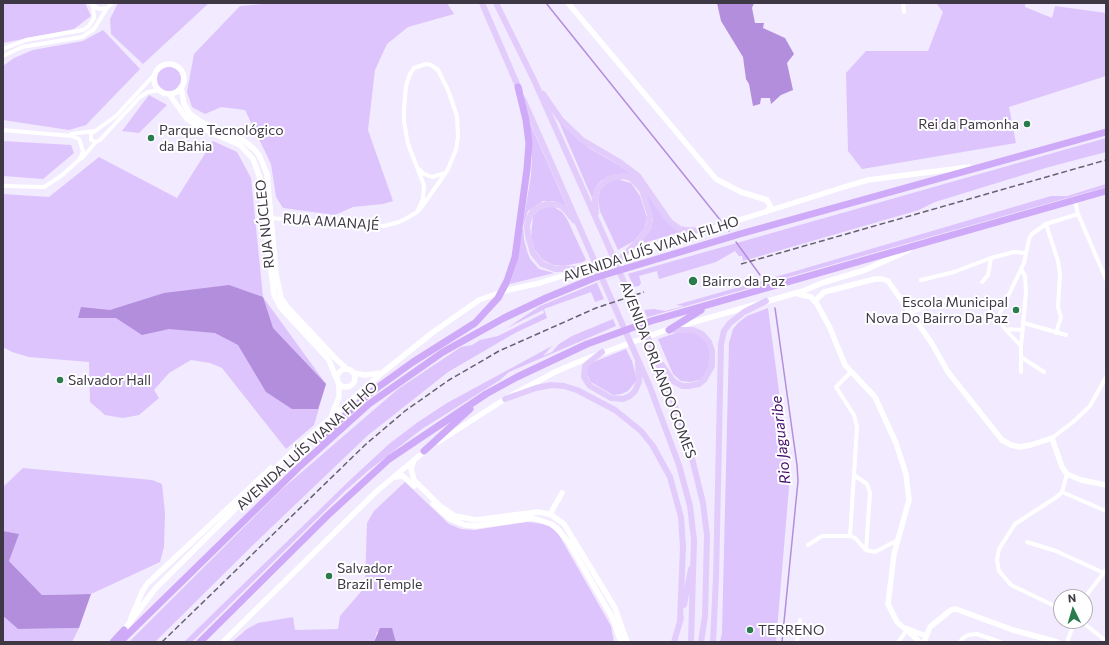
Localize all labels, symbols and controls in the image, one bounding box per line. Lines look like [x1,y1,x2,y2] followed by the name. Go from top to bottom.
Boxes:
[918,116,1019,132] place label: Rei da Pamonha
[1022,119,1032,129] marker: Rei da Pamonha
[159,122,284,154] place label: Parque Tecnológico da Bahia
[146,133,156,143] marker: Parque Tecnológico da Bahia
[252,179,278,269] street label: RUA NÚCLEO
[282,210,380,234] street label: RUA AMANAJÉ
[561,213,741,285] street label: AVENIDA LUÍS VIANA FILHO
[702,273,785,289] place label: Bairro da Paz
[687,275,699,287] marker: Bairro da Paz
[616,279,700,461] street label: AVENIDA ORLANDO GOMES
[866,294,1008,326] place label: Escola Municipal Nova Do Bairro Da Paz
[1011,305,1021,315] marker: Escola Municipal Nova Do Bairro Da Paz
[68,372,151,388] place label: Salvador Hall
[55,375,65,385] marker: Salvador Hall
[233,378,381,514] street label: AVENIDA LUÍS VIANA FILHO
[767,395,795,485] water label: Rio Jaguaribe
[337,560,422,592] place label: Salvador Brazil Temple
[324,571,334,581] marker: Salvador Brazil Temple
[1053,589,1093,629] north arrow
[1067,591,1077,604] text: N
[758,622,824,638] place label: TERRENO
[745,625,755,635] marker: TERRENO

